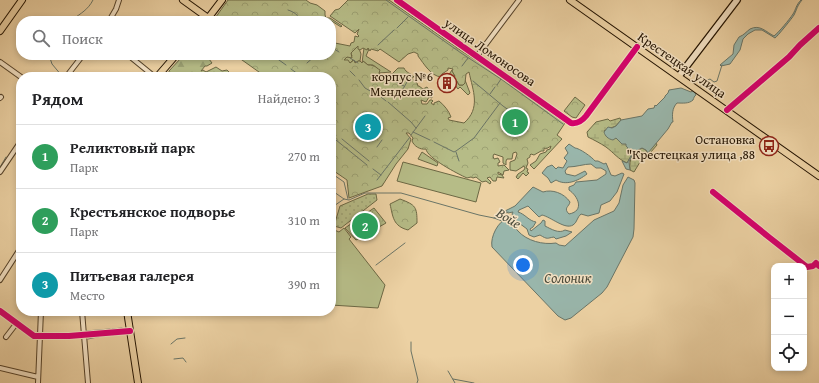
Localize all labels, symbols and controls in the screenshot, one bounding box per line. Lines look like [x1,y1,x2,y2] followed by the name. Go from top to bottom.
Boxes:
[440,13,540,91] street label: улица Ломоносова
[16,16,336,60] search box
[30,27,52,49] icon: search
[634,27,731,103] street label: Крестецкая улица
[62,28,103,49] text: Поиск
[370,67,433,101] place label: корпус №6 Менделеев
[436,72,458,94] building icon: корпус №6 Менделеев
[32,86,83,111] text: Рядом
[258,89,320,108] text: Найдено: 3
[502,107,528,137] pin: 1
[355,112,381,142] pin: 3
[627,130,756,164] place label: Остановка "Крестецкая улица ,88
[758,135,780,157] bus stop icon: Остановка "Крестецкая улица ,88
[70,137,195,158] text: Реликтовый парк
[42,147,48,166] text: 1
[288,147,320,166] text: 270 m
[70,158,98,177] text: Парк
[70,201,235,222] text: Крестьянское подворье
[492,202,526,234] water label: Войе
[42,211,48,230] text: 2
[288,211,320,230] text: 310 m
[352,211,378,241] pin: 2
[70,222,98,241] text: Парк
[513,255,533,275] your location
[771,263,807,371] map controls
[771,263,807,299] button: +
[70,265,194,286] text: Питьевая галерея
[544,268,592,288] water label: Солоник
[42,275,48,294] text: 3
[288,275,320,294] text: 390 m
[70,286,105,305] text: Место
[771,299,807,335] button: −
[771,335,807,371] button: locate

